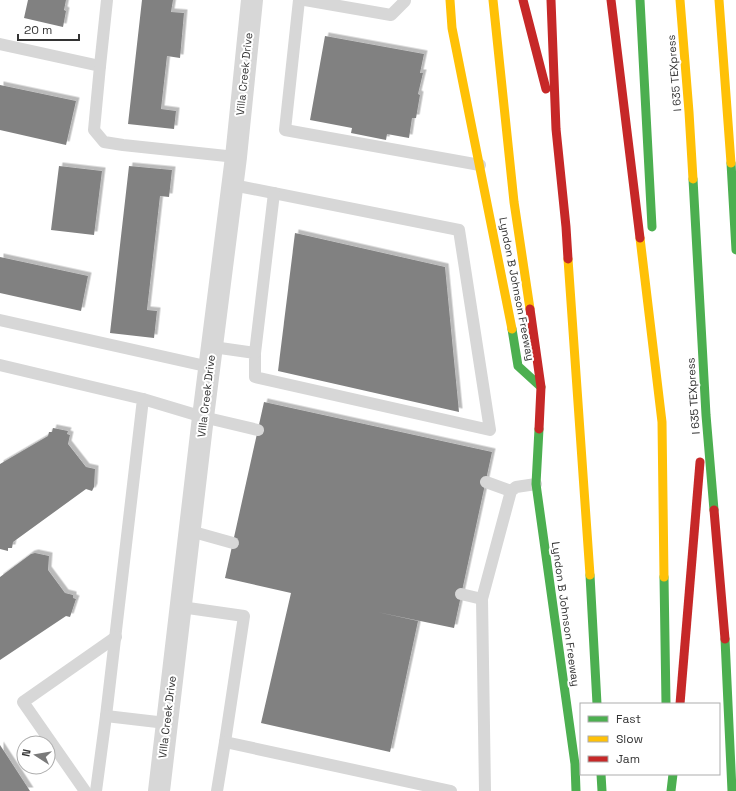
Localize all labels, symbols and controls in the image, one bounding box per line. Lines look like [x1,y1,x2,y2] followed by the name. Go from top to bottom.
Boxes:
[18,16,79,42] scale bar
[24,22,52,38] text: 20 m
[233,32,255,116] street label: Villa Creek Drive
[664,34,684,112] street label: I 635 TEXpress
[496,216,538,362] street label: Lyndon B Johnson Freeway
[194,354,218,438] street label: Villa Creek Drive
[683,357,703,435] street label: I 635 TEXpress
[549,541,583,687] street label: Lyndon B Johnson Freeway
[155,675,179,759] street label: Villa Creek Drive
[580,703,720,775] legend
[616,711,641,727] text: Fast
[616,731,643,747] text: Slow
[16,735,56,775] north arrow
[19,748,34,758] text: N
[616,751,640,767] text: Jam

